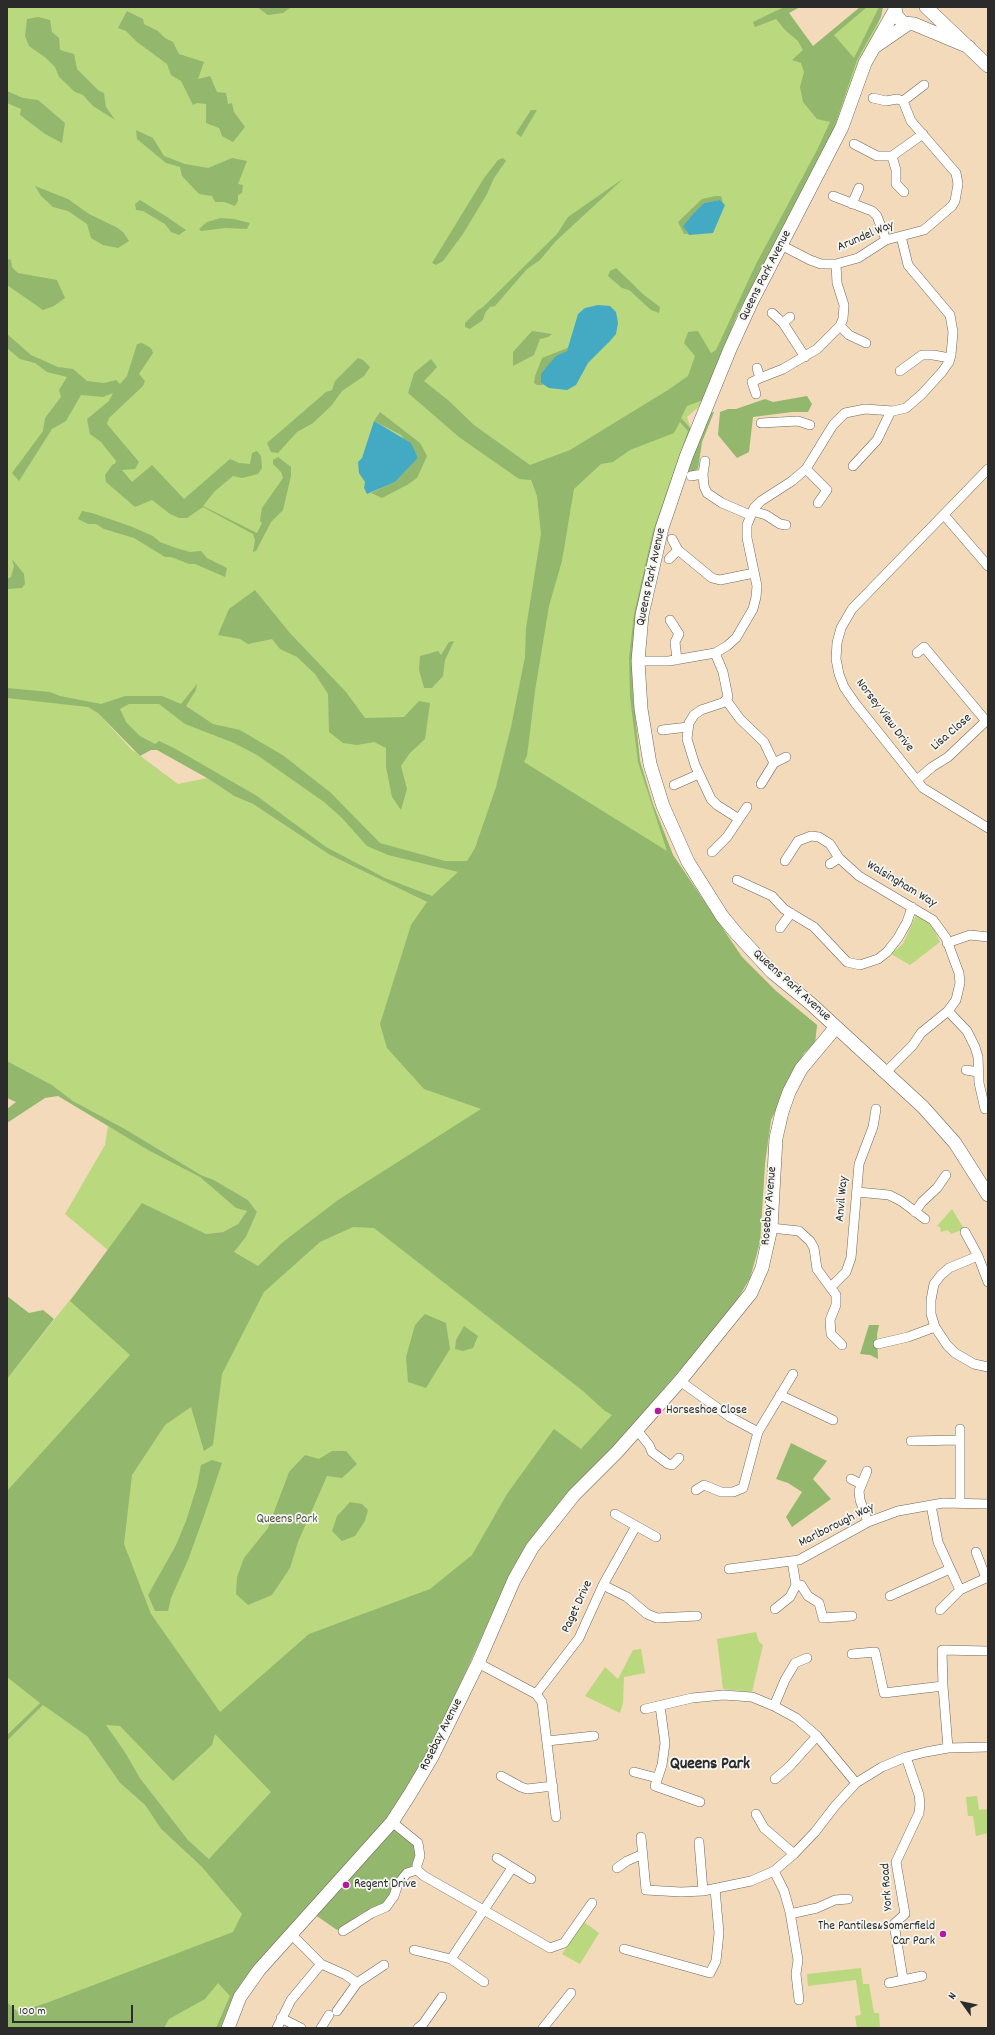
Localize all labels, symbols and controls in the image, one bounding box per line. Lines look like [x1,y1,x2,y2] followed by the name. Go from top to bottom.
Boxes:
[835,218,897,256] street label: Arundel Way
[736,228,796,324] street label: Queens Park Avenue
[634,527,670,627] street label: Queens Park Avenue
[852,676,916,756] street label: Norsey View Drive
[928,711,976,755] street label: Lisa Close
[863,858,939,912] street label: Walsingham Way
[749,947,833,1025] street label: Queens Park Avenue
[759,1166,781,1246] street label: Rosebay Avenue
[833,1176,853,1222] street label: Anvil Way
[666,1403,747,1419] place label: Horseshoe Close
[653,1406,663,1416] marker: Horseshoe Close
[797,1500,877,1552] street label: Marlborough Way
[256,1512,318,1528] park label: Queens Park
[559,1578,597,1636] street label: Paget Drive
[417,1696,467,1774] street label: Rosebay Avenue
[670,1756,750,1776] district label: Queens Park
[879,1863,897,1911] street label: York Road
[354,1877,416,1893] place label: Regent Drive
[341,1880,351,1890] marker: Regent Drive
[818,1919,935,1950] place label: The Pantiles&Somerfield Car Park
[938,1929,948,1939] marker: The Pantiles&Somerfield Car Park
[943,1983,983,2023] north arrow
[945,1990,961,2003] text: N
[14,1997,135,2023] scale bar
[19,2003,46,2020] text: 100 m

